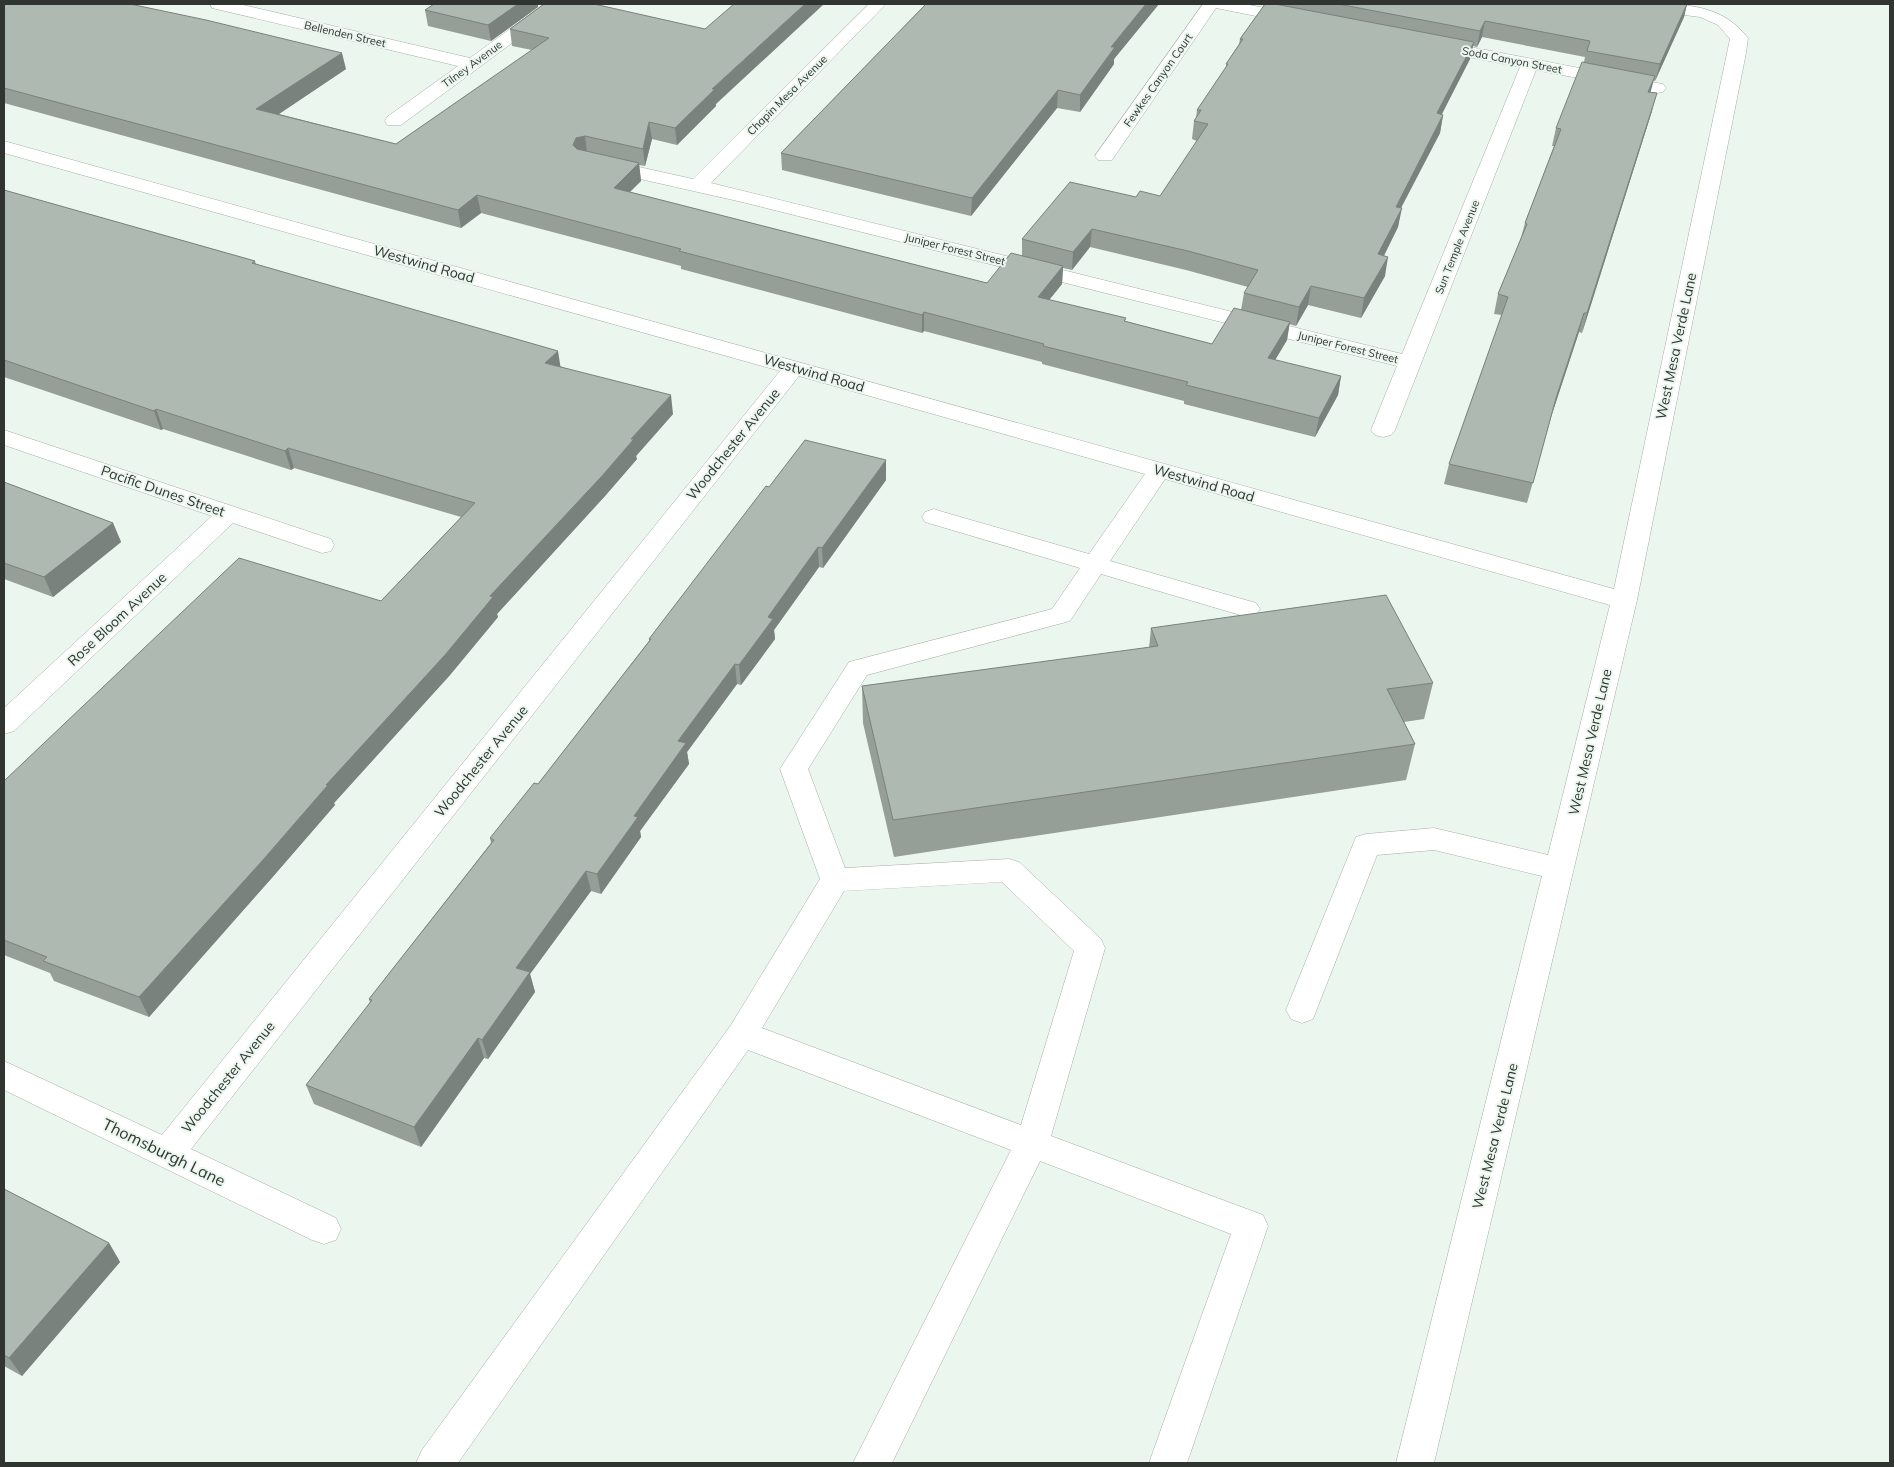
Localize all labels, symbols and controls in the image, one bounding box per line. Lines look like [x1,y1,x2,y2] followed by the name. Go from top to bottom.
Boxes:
[303,18,387,50] street label: Bellenden Street
[1120,30,1196,129] street label: Fewkes Canyon Court
[439,37,505,91] street label: Tilney Avenue
[1461,43,1563,77] street label: Soda Canyon Street
[744,52,830,138] street label: Chapin Mesa Avenue
[1432,198,1482,296] street label: Sun Temple Avenue
[903,230,1007,268] street label: Juniper Forest Street
[371,241,477,287] street label: Westwind Road
[1652,271,1700,421] street label: West Mesa Verde Lane
[1296,328,1400,366] street label: Juniper Forest Street
[761,350,867,396] street label: Westwind Road
[682,384,784,504] street label: Woodchester Avenue
[1151,460,1257,506] street label: Westwind Road
[99,461,227,521] street label: Pacific Dunes Street
[64,568,170,670] street label: Rose Bloom Avenue
[1564,667,1616,817] street label: West Mesa Verde Lane
[430,701,532,821] street label: Woodchester Avenue
[177,1017,279,1137] street label: Woodchester Avenue
[1468,1061,1522,1211] street label: West Mesa Verde Lane
[99,1114,229,1190] street label: Thomsburgh Lane

